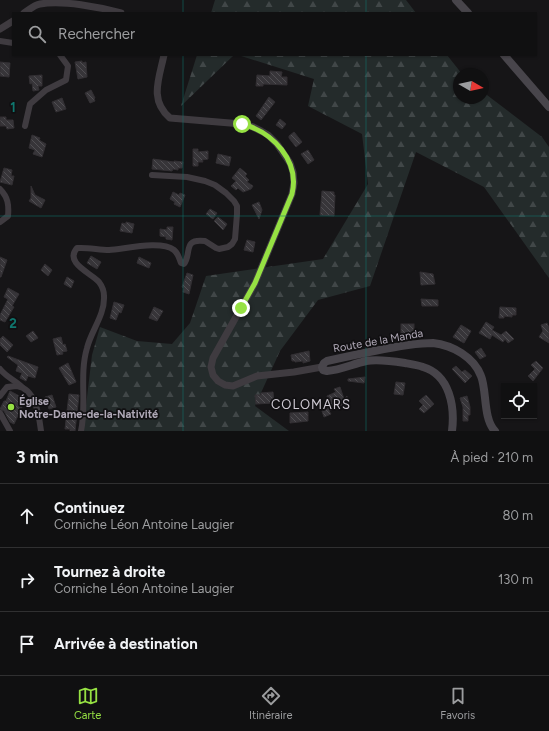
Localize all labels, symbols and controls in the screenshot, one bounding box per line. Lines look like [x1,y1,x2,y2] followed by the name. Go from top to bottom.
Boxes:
[12,12,537,56] search box
[26,23,48,45] icon: search
[58,25,135,43] text: Rechercher
[453,68,489,104] north arrow
[10,100,16,115] text: 1
[233,115,251,133] route start
[232,299,250,317] route end
[9,316,17,331] text: 2
[332,327,424,355] street label: Route de la Manda
[501,383,537,419] map controls
[501,383,537,419] button: locate
[19,394,158,421] place label: Église Notre-Dame-de-la-Nativité
[271,397,351,412] district label: COLOMARS
[6,402,16,412] marker: Église Notre-Dame-de-la-Nativité
[16,447,58,467] text: 3 min
[451,450,533,465] text: À pied · 210 m
[54,499,125,517] text: Continuez
[16,505,38,527] icon: ahead
[502,508,533,523] text: 80 m
[54,517,234,532] text: Corniche Léon Antoine Laugier
[54,563,165,581] text: Tournez à droite
[16,569,38,591] icon: right
[498,572,533,587] text: 130 m
[54,581,234,596] text: Corniche Léon Antoine Laugier
[16,633,38,655] icon: arrive
[54,635,198,653] text: Arrivée à destination
[74,685,101,722] tab: Carte
[249,685,293,722] tab: Itinéraire
[440,685,475,722] tab: Favoris

